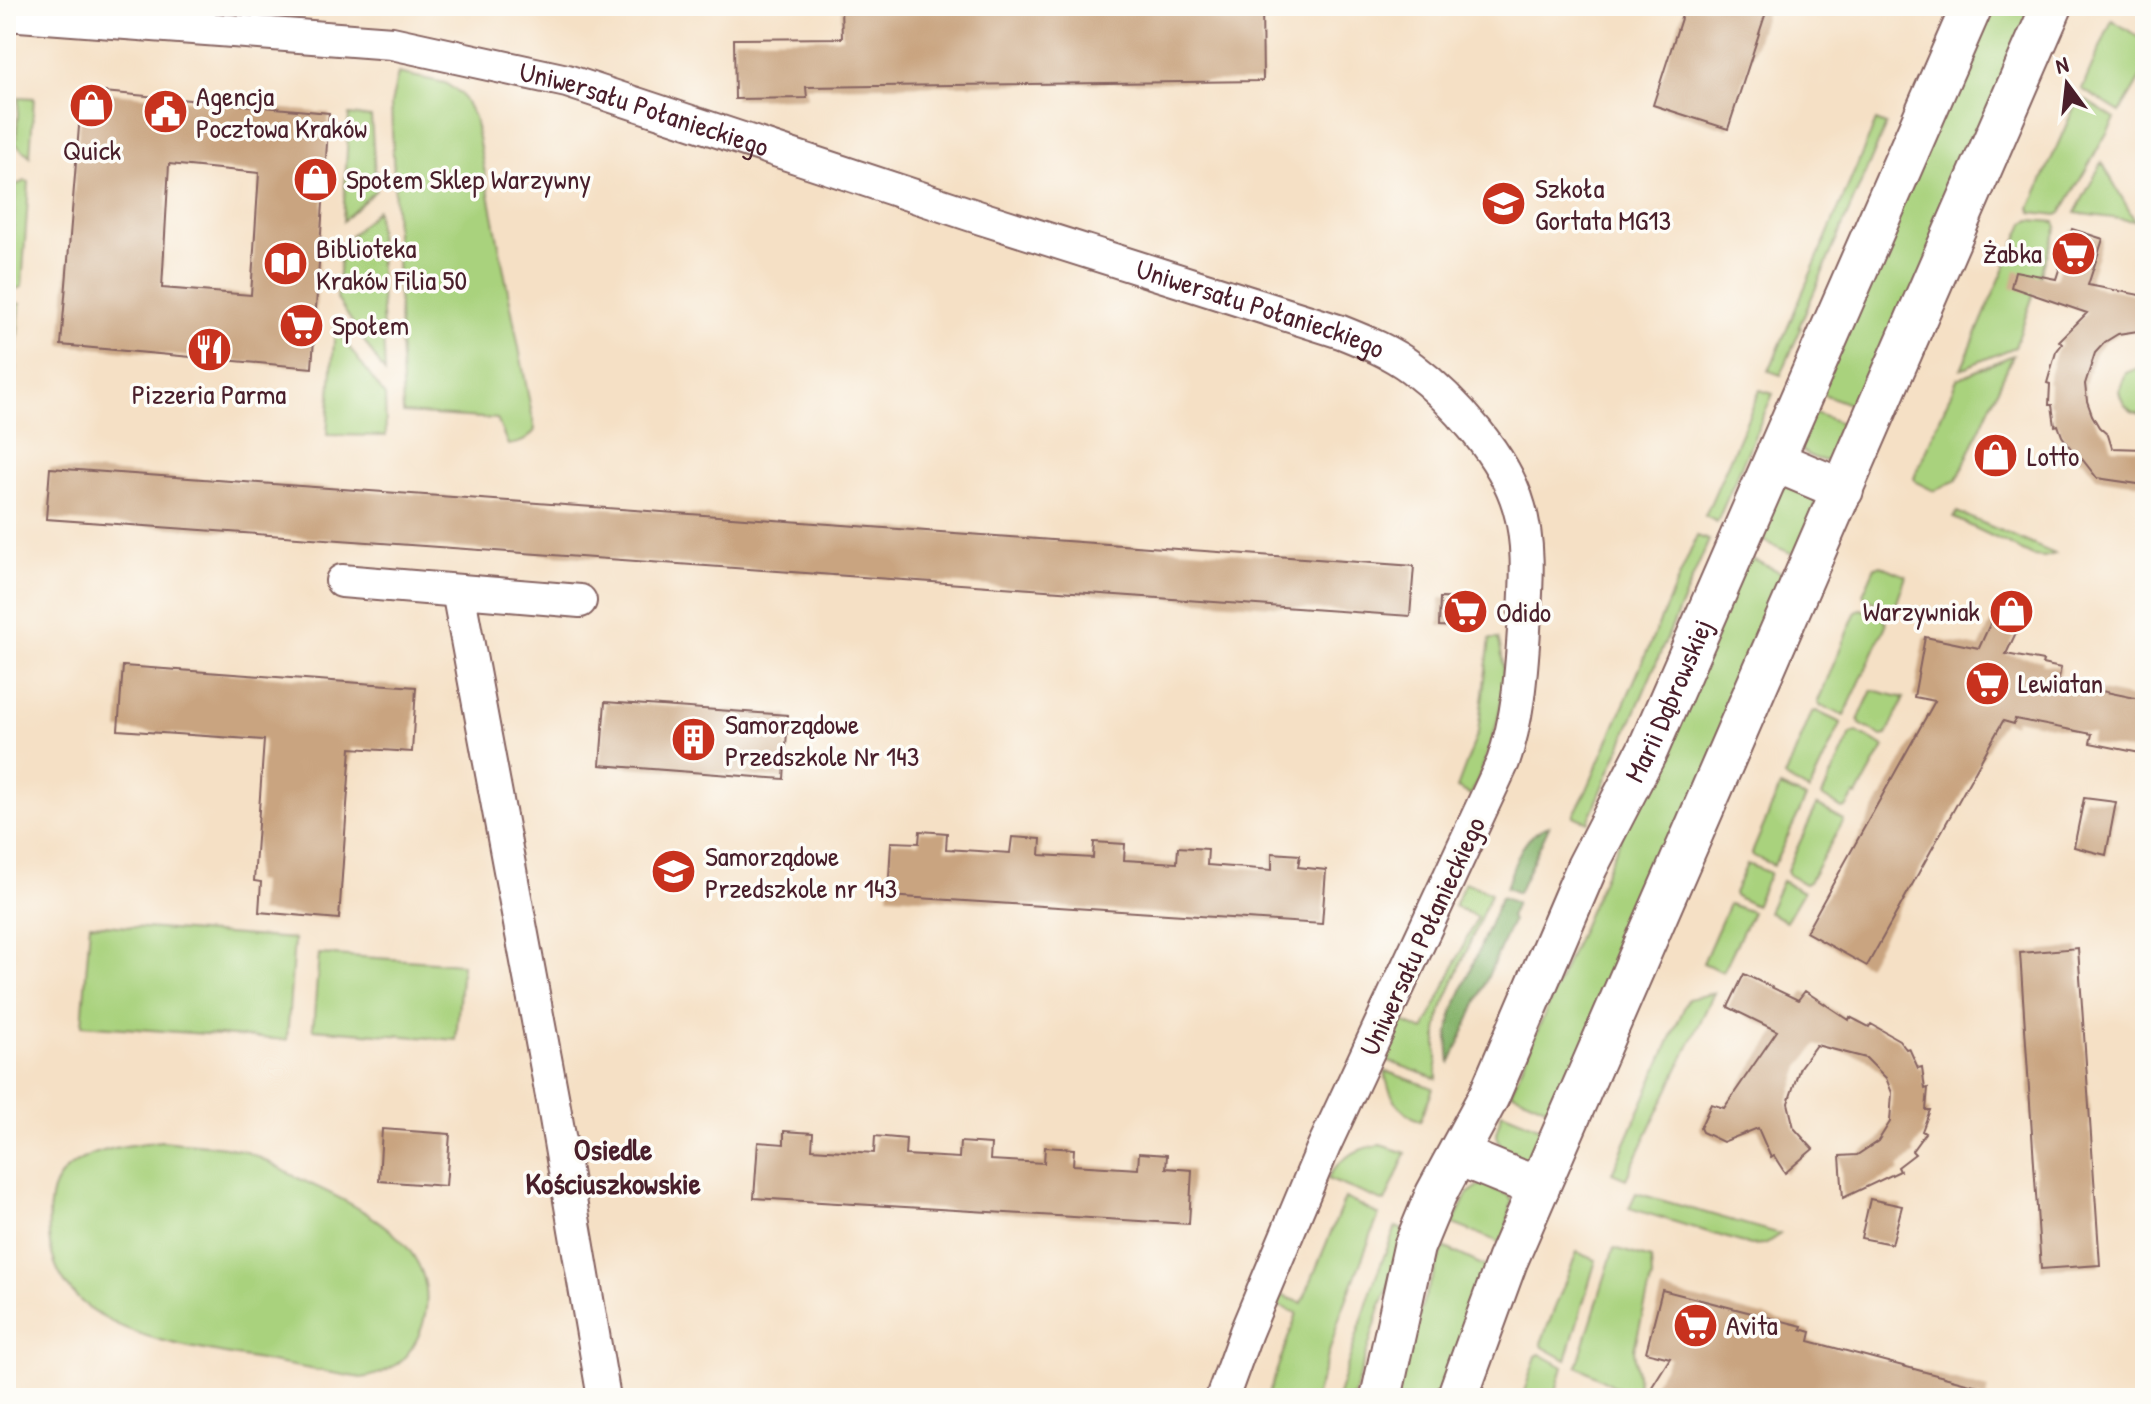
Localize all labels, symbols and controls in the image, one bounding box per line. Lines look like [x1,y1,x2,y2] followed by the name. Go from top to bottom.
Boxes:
[2027,44,2107,124] north arrow
[2052,49,2072,81] text: N
[516,52,774,166] street label: Uniwersału Połanieckiego
[196,77,367,147] place label: Agencja Pocztowa Kraków
[68,81,116,129] shop icon: Quick
[141,88,189,136] public building icon: Agencja Pocztowa Kraków
[63,131,122,169] place label: Quick
[291,155,339,203] shop icon: Społem Sklep Warzywny
[346,160,591,198] place label: Społem Sklep Warzywny
[1535,169,1671,239] place label: Szkoła Gortata MG13
[1480,180,1528,228] school or university icon: Szkoła Gortata MG13
[316,229,467,299] place label: Biblioteka Kraków Filia 50
[2049,229,2097,277] supermarket icon: Żabka
[1983,234,2042,272] place label: Żabka
[261,240,309,288] library icon: Biblioteka Kraków Filia 50
[1132,249,1391,367] street label: Uniwersału Połanieckiego
[277,301,325,349] supermarket icon: Społem
[332,306,409,344] place label: Społem
[185,325,233,373] restaurant icon: Pizzeria Parma
[132,375,286,413] place label: Pizzeria Parma
[1972,432,2020,480] shop icon: Lotto
[2027,437,2079,475] place label: Lotto
[1987,587,2035,635] shop icon: Warzywniak
[1441,588,1489,636] supermarket icon: Odido
[1863,592,1980,630] place label: Warzywniak
[1496,593,1551,631] place label: Odido
[1615,613,1721,789] street label: Marii Dąbrowskiej
[1963,659,2011,707] supermarket icon: Lewiatan
[2018,664,2103,702] place label: Lewiatan
[725,705,919,775] place label: Samorządowe Przedszkole Nr 143
[670,716,718,764] building icon: Samorządowe Przedszkole Nr 143
[1350,810,1494,1062] street label: Uniwersału Połanieckiego
[705,837,897,907] place label: Samorządowe Przedszkole nr 143
[650,848,698,896] school or university icon: Samorządowe Przedszkole nr 143
[525,1129,701,1203] district label: Osiedle Kościuszkowskie
[1671,1301,1719,1349] supermarket icon: Avita
[1726,1306,1778,1344] place label: Avita

